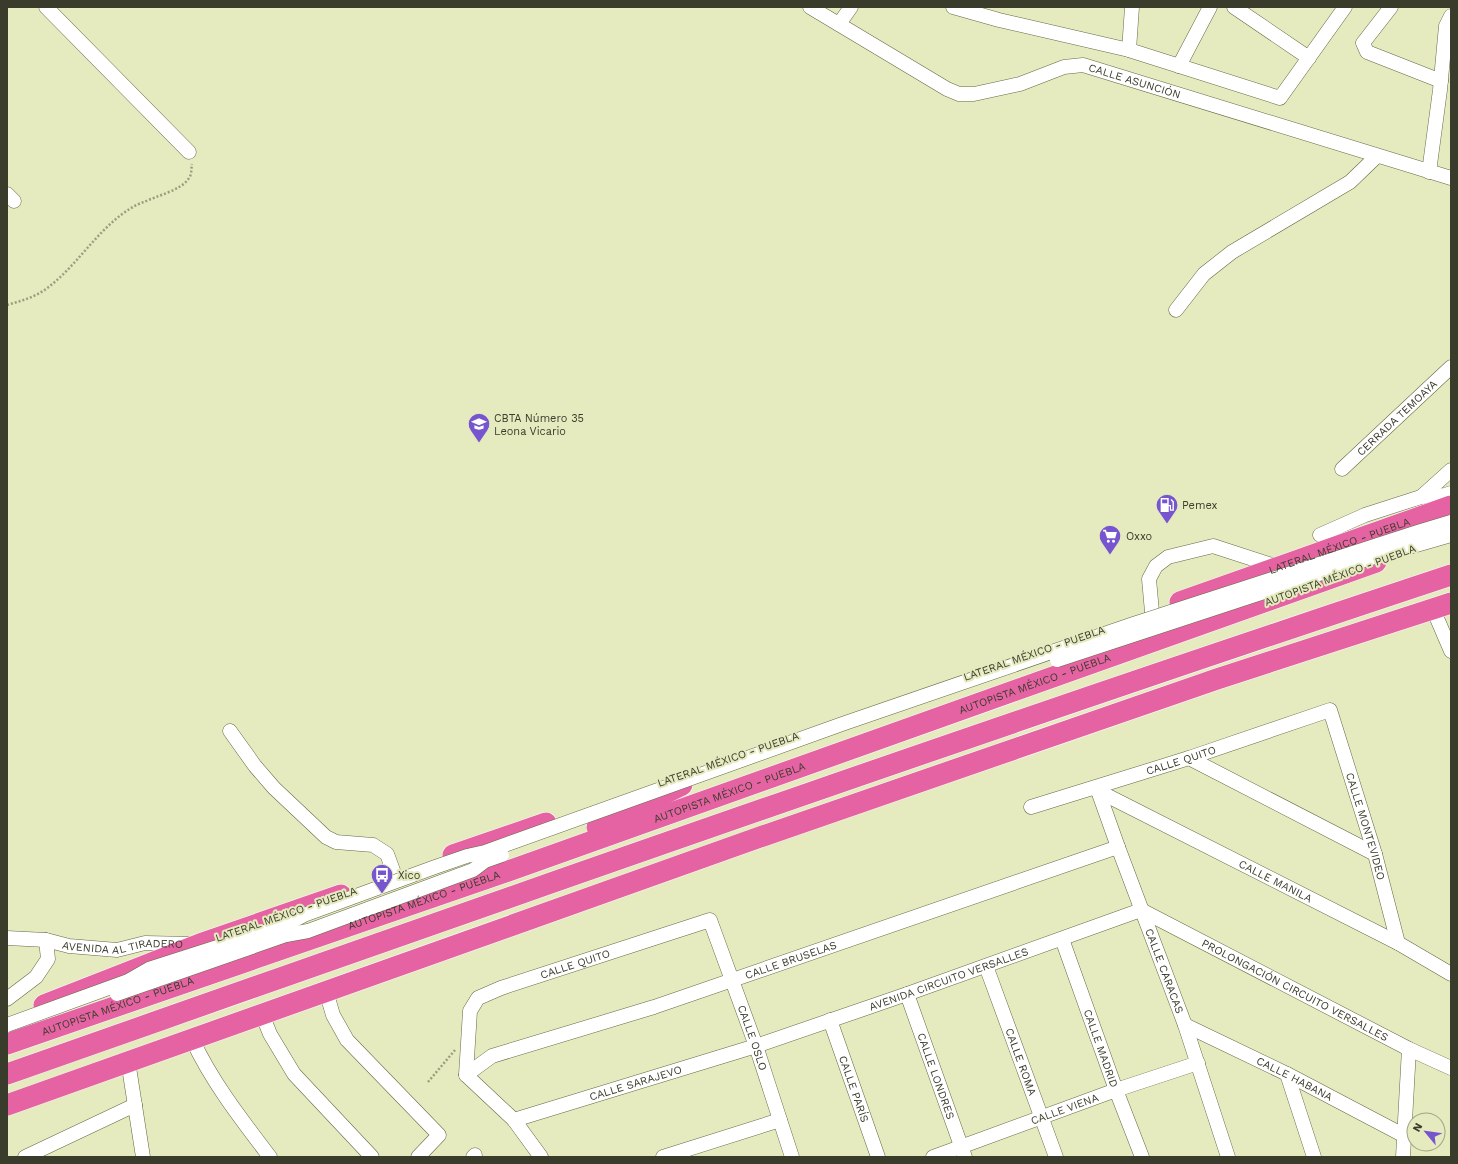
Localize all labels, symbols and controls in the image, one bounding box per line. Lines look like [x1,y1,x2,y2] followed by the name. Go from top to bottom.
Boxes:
[1087,61,1182,102] street label: CALLE ASUNCIÓN
[1354,378,1440,459] street label: CERRADA TEMOAYA
[466,411,492,444] school or university icon: CBTA Número 35 Leona Vicario
[494,412,584,438] place label: CBTA Número 35 Leona Vicario
[1154,492,1180,525] fuel station icon: Pemex
[1182,499,1218,512] place label: Pemex
[1267,515,1412,577] street label: LATERAL MÉXICO - PUEBLA
[1097,523,1123,556] supermarket icon: Oxxo
[1126,530,1152,543] place label: Oxxo
[1262,541,1418,609] street label: AUTOPISTA MÉXICO - PUEBLA
[961,622,1107,684] street label: LATERAL MÉXICO - PUEBLA
[957,651,1112,717] street label: AUTOPISTA MÉXICO - PUEBLA
[655,728,801,790] street label: LATERAL MÉXICO - PUEBLA
[1144,743,1218,778] street label: CALLE QUITO
[652,760,807,826] street label: AUTOPISTA MÉXICO - PUEBLA
[1343,771,1387,881] street label: CALLE MONTEVIDEO
[1236,857,1314,905] street label: CALLE MANILA
[369,862,395,895] bus stop icon: Xico
[346,868,502,933] street label: AUTOPISTA MÉXICO - PUEBLA
[398,869,420,882] place label: Xico
[213,883,359,945] street label: LATERAL MÉXICO - PUEBLA
[1142,927,1186,1015] street label: CALLE CARACAS
[61,937,183,957] street label: AVENIDA AL TIRADERO
[1199,937,1390,1044] street label: PROLONGACIÓN CIRCUITO VERSALLES
[743,939,838,982] street label: CALLE BRUSELAS
[867,945,1030,1014] street label: AVENIDA CIRCUITO VERSALLES
[539,947,612,982] street label: CALLE QUITO
[40,974,196,1039] street label: AUTOPISTA MÉXICO - PUEBLA
[735,1003,770,1072] street label: CALLE OSLO
[1081,1008,1121,1089] street label: CALLE MADRID
[1002,1026,1039,1097] street label: CALLE ROMA
[914,1031,957,1121] street label: CALLE LONDRES
[836,1054,871,1124] street label: CALLE PARÍS
[1254,1054,1335,1104] street label: CALLE HABANA
[588,1063,683,1104] street label: CALLE SARAJEVO
[1029,1091,1100,1128] street label: CALLE VIENA
[1406,1112,1446,1152] north arrow
[1410,1121,1425,1134] text: N

